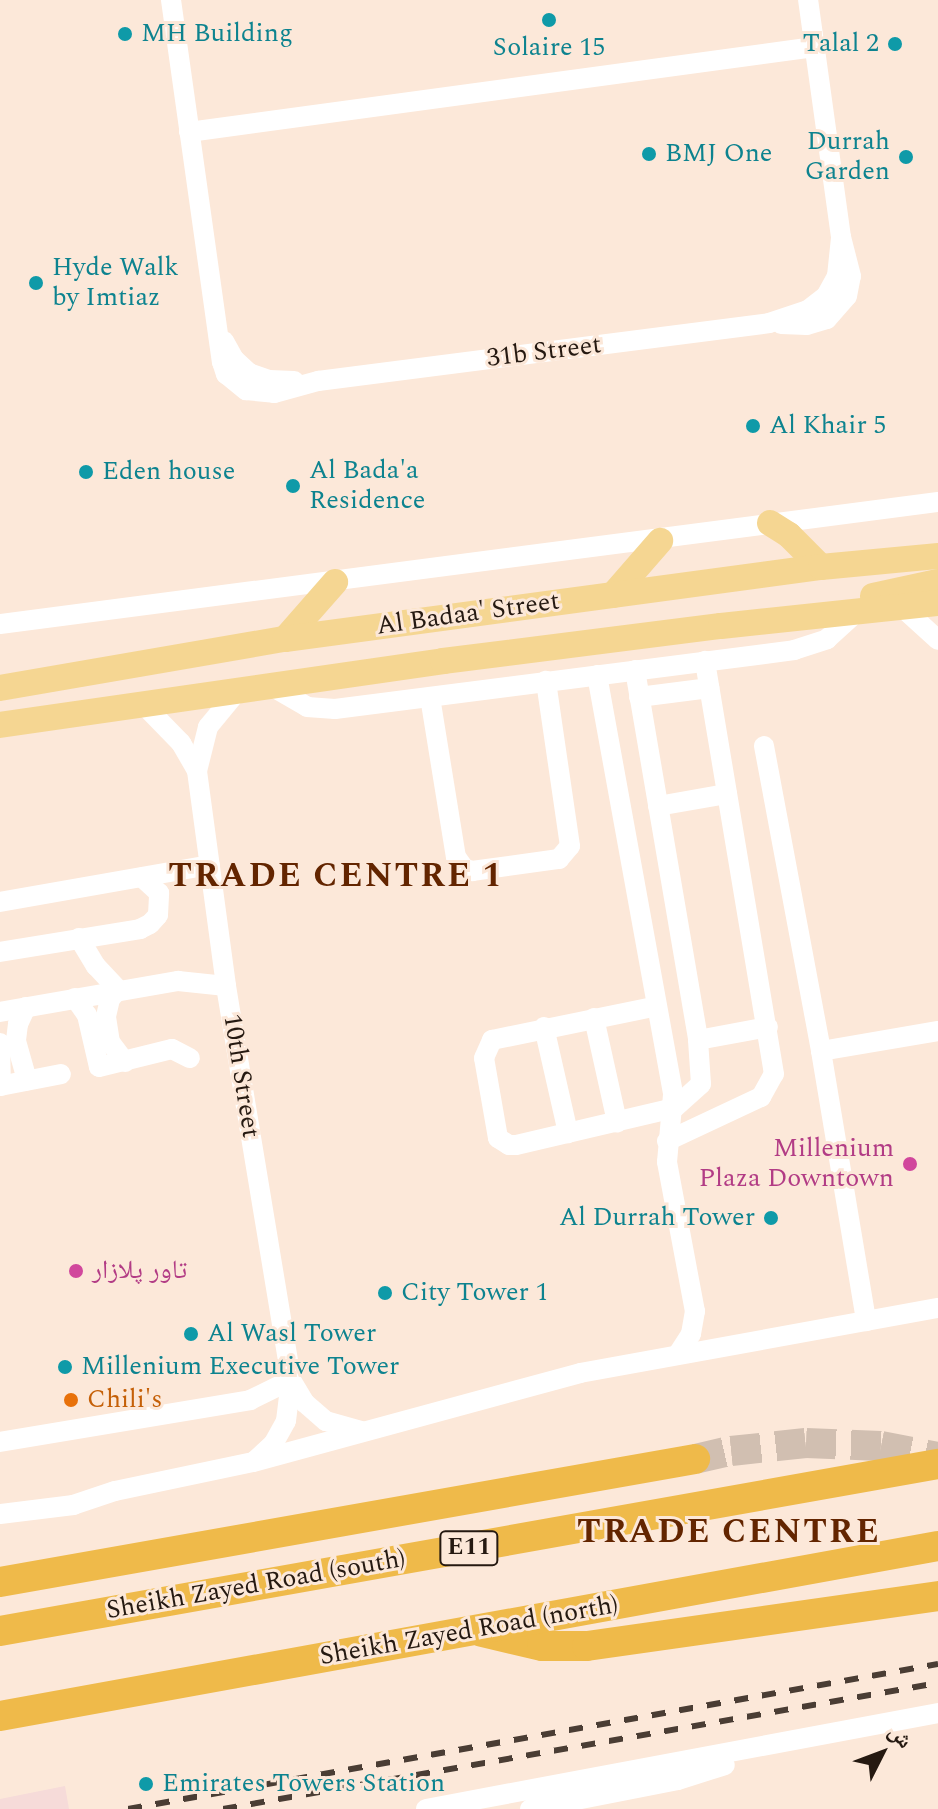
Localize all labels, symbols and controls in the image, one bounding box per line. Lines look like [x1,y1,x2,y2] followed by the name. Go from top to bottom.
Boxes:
[540,11,558,29] marker: Solaire 15
[141,18,293,50] place label: MH Building
[116,25,134,43] marker: MH Building
[803,28,879,60] place label: Talal 2
[493,32,605,64] place label: Solaire 15
[886,35,904,53] marker: Talal 2
[805,126,890,188] place label: Durrah Garden
[665,138,772,170] place label: BMJ One
[640,145,658,163] marker: BMJ One
[897,148,915,166] marker: Durrah Garden
[52,252,179,314] place label: Hyde Walk by Imtiaz
[27,274,45,292] marker: Hyde Walk by Imtiaz
[485,329,603,375] street label: 31b Street
[769,410,886,442] place label: Al Khair 5
[744,417,762,435] marker: Al Khair 5
[309,455,425,516] place label: Al Bada'a Residence
[102,456,235,488] place label: Eden house
[77,463,95,481] marker: Eden house
[284,477,302,495] marker: Al Bada'a Residence
[375,586,561,642] street label: Al Badaa' Street
[168,857,504,897] district label: TRADE CENTRE 1
[216,1012,266,1140] street label: 10th Street
[699,1133,894,1194] place label: Millenium Plaza Downtown
[901,1155,919,1173] marker: Millenium Plaza Downtown
[559,1202,755,1234] place label: Al Durrah Tower
[762,1209,780,1227] marker: Al Durrah Tower
[92,1255,187,1287] place label: تاور پلازار
[67,1262,85,1280] marker: تاور پلازار
[401,1277,548,1309] place label: City Tower 1
[376,1284,394,1302] marker: City Tower 1
[207,1318,376,1350] place label: Al Wasl Tower
[182,1325,200,1343] marker: Al Wasl Tower
[81,1351,399,1383] place label: Millenium Executive Tower
[56,1358,74,1376] marker: Millenium Executive Tower
[87,1384,163,1416] place label: Chili's
[62,1391,80,1409] marker: Chili's
[577,1513,881,1553] district label: TRADE CENTRE
[439,1528,499,1568] road number: E11
[104,1543,408,1627] street label: Sheikh Zayed Road (south)
[317,1589,621,1673] street label: Sheikh Zayed Road (north)
[842,1713,922,1793] north arrow
[880,1717,920,1756] text: ش
[162,1768,445,1800] place label: Emirates Towers Station
[137,1775,155,1793] marker: Emirates Towers Station

